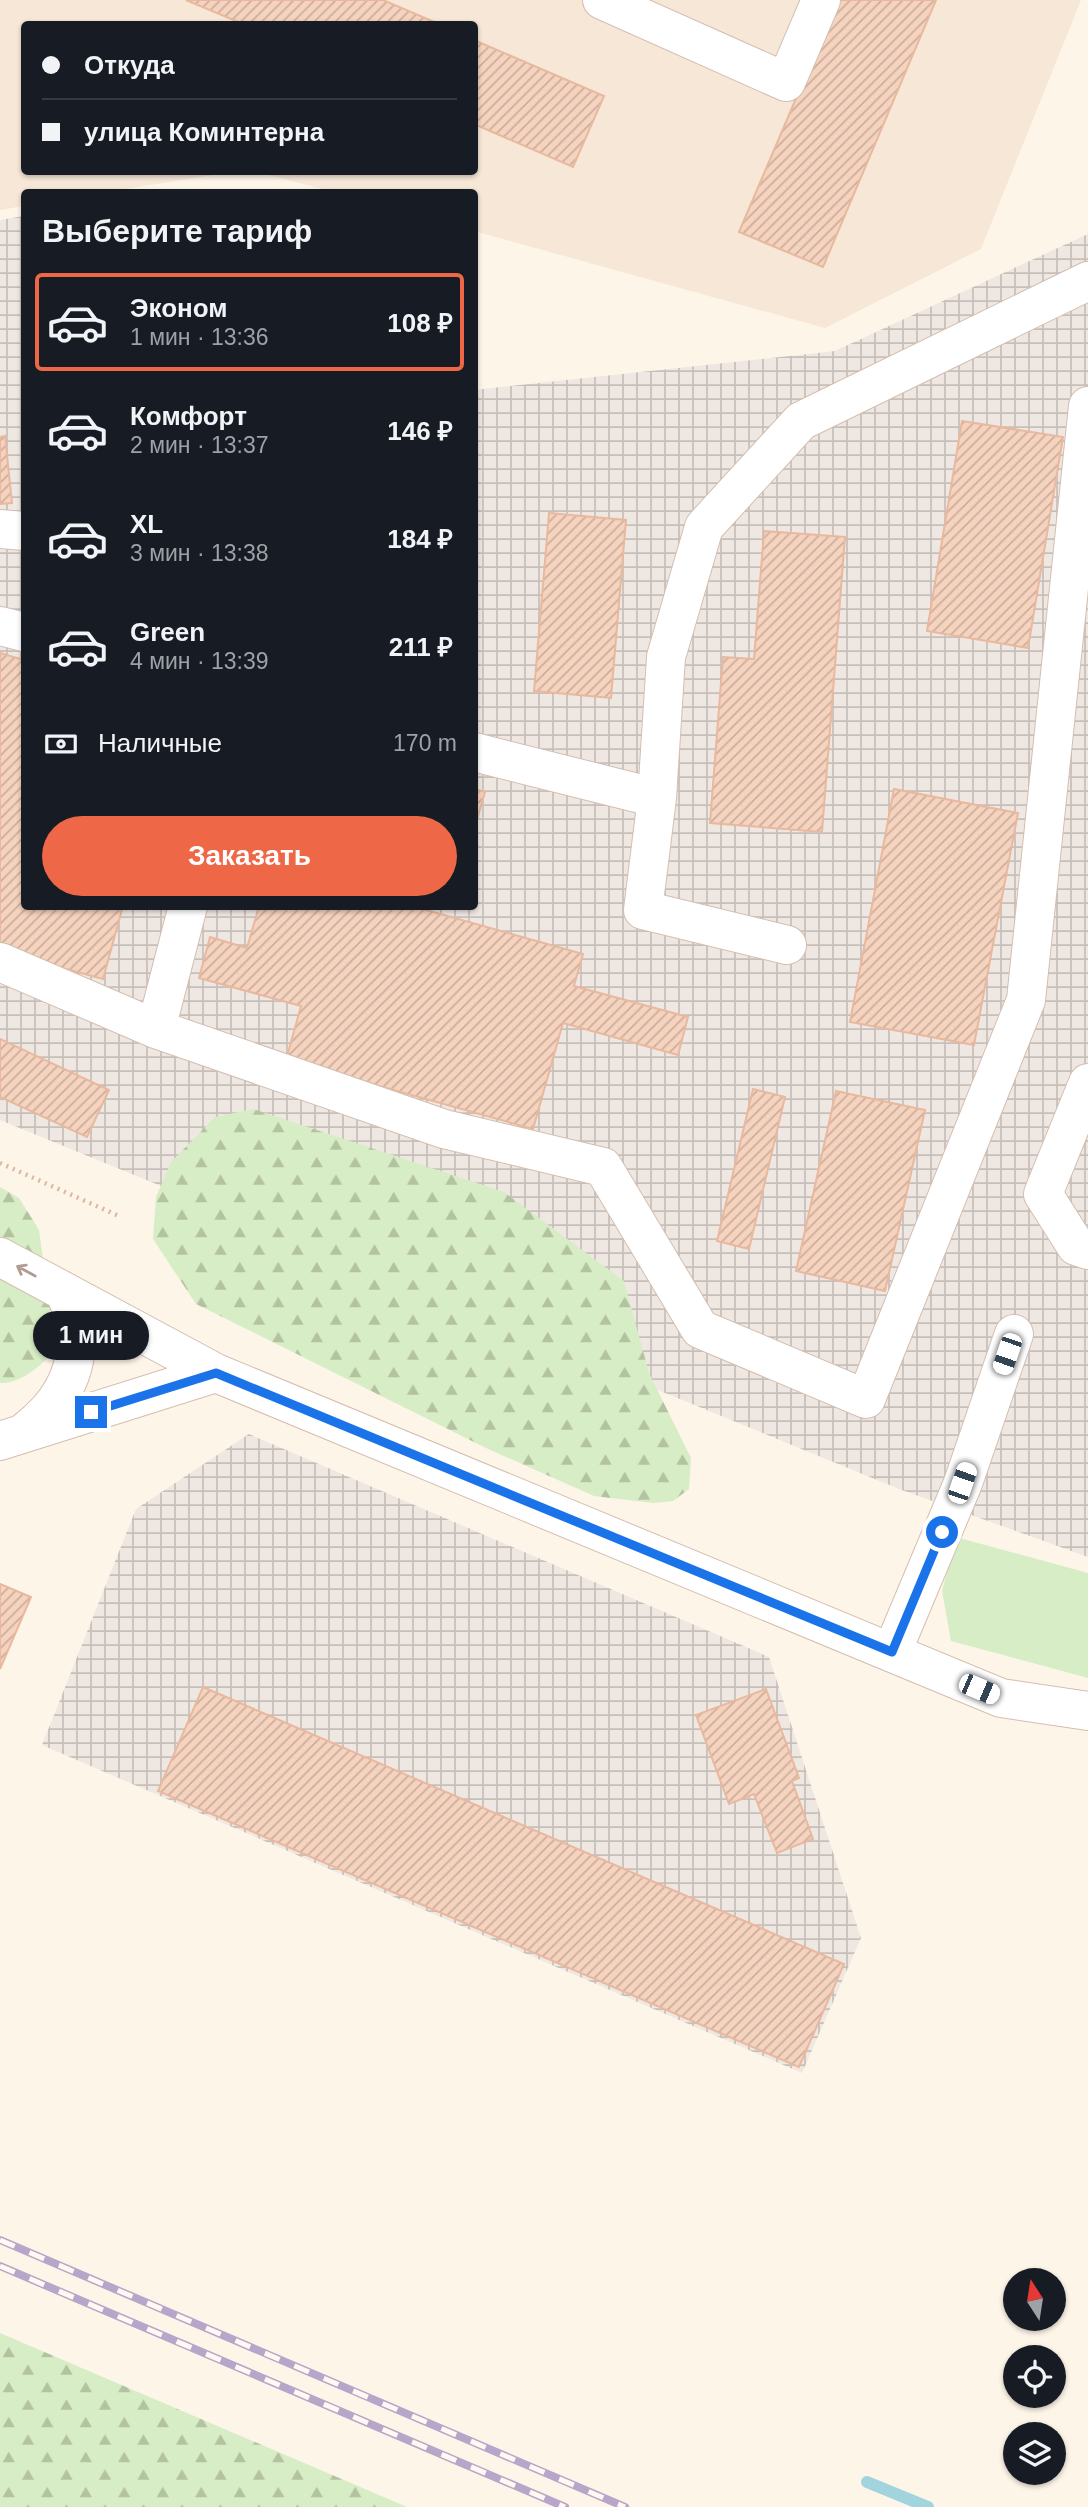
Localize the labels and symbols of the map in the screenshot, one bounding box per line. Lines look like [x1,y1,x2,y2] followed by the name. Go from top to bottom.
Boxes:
[16,1264,37,1277] one-way arrow
[33,1310,149,1360] callout: 1 мин
[991,1331,1024,1377] car
[75,1396,107,1428] route end
[946,1460,979,1506] car
[926,1516,958,1548] route start
[956,1671,1003,1707] car
[1003,2268,1066,2331] north arrow

